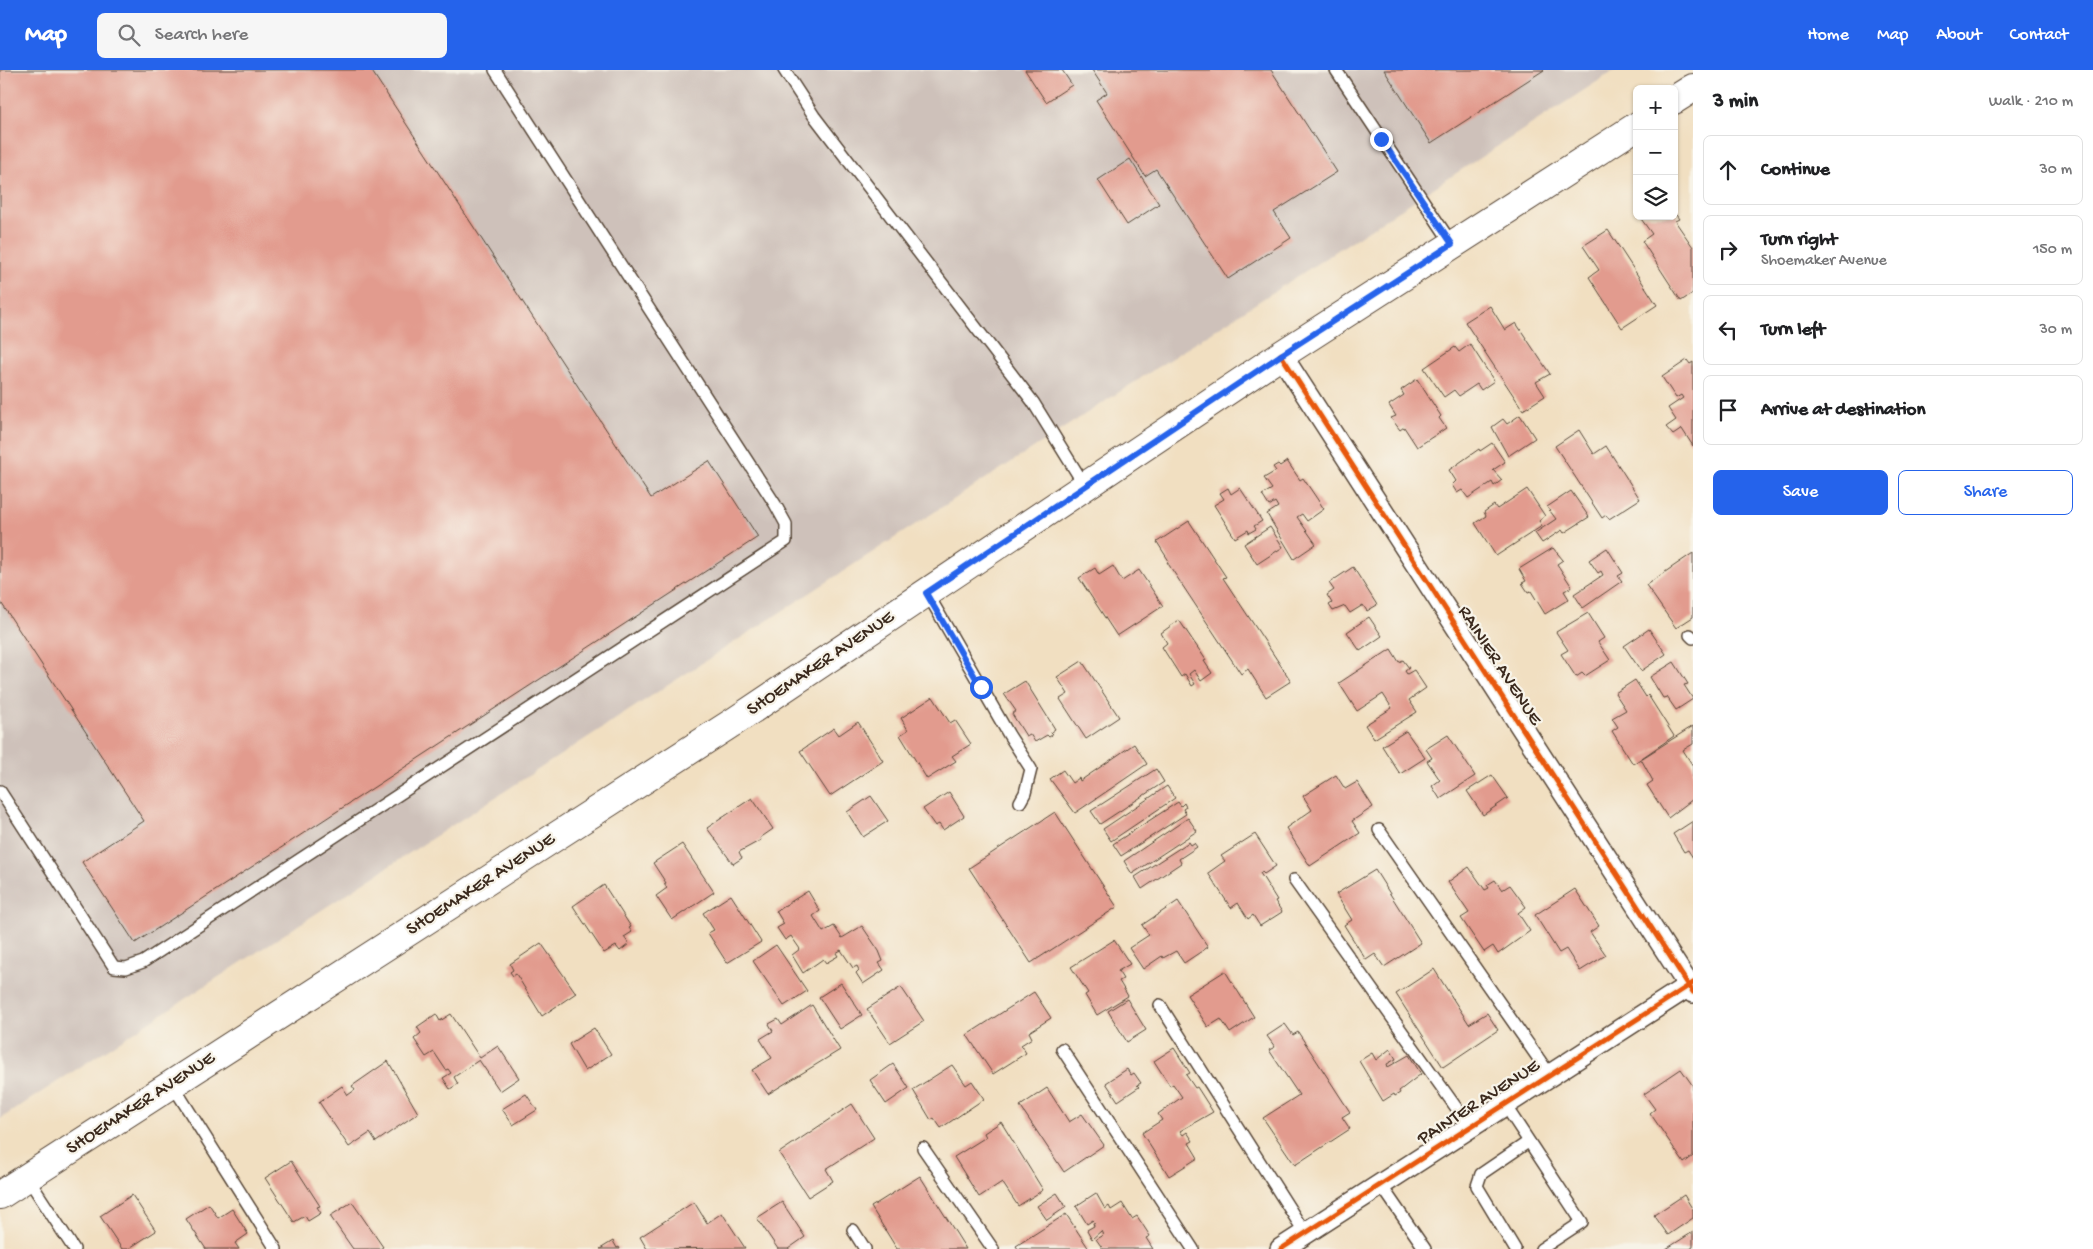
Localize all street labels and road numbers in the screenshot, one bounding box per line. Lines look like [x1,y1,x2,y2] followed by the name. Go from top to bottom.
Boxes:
[1452,602,1547,731] street label: RAINIER AVENUE
[743,605,900,722] street label: SHOEMAKER AVENUE
[402,828,561,942] street label: SHOEMAKER AVENUE
[62,1047,221,1161] street label: SHOEMAKER AVENUE
[1413,1054,1545,1152] street label: PAINTER AVENUE

